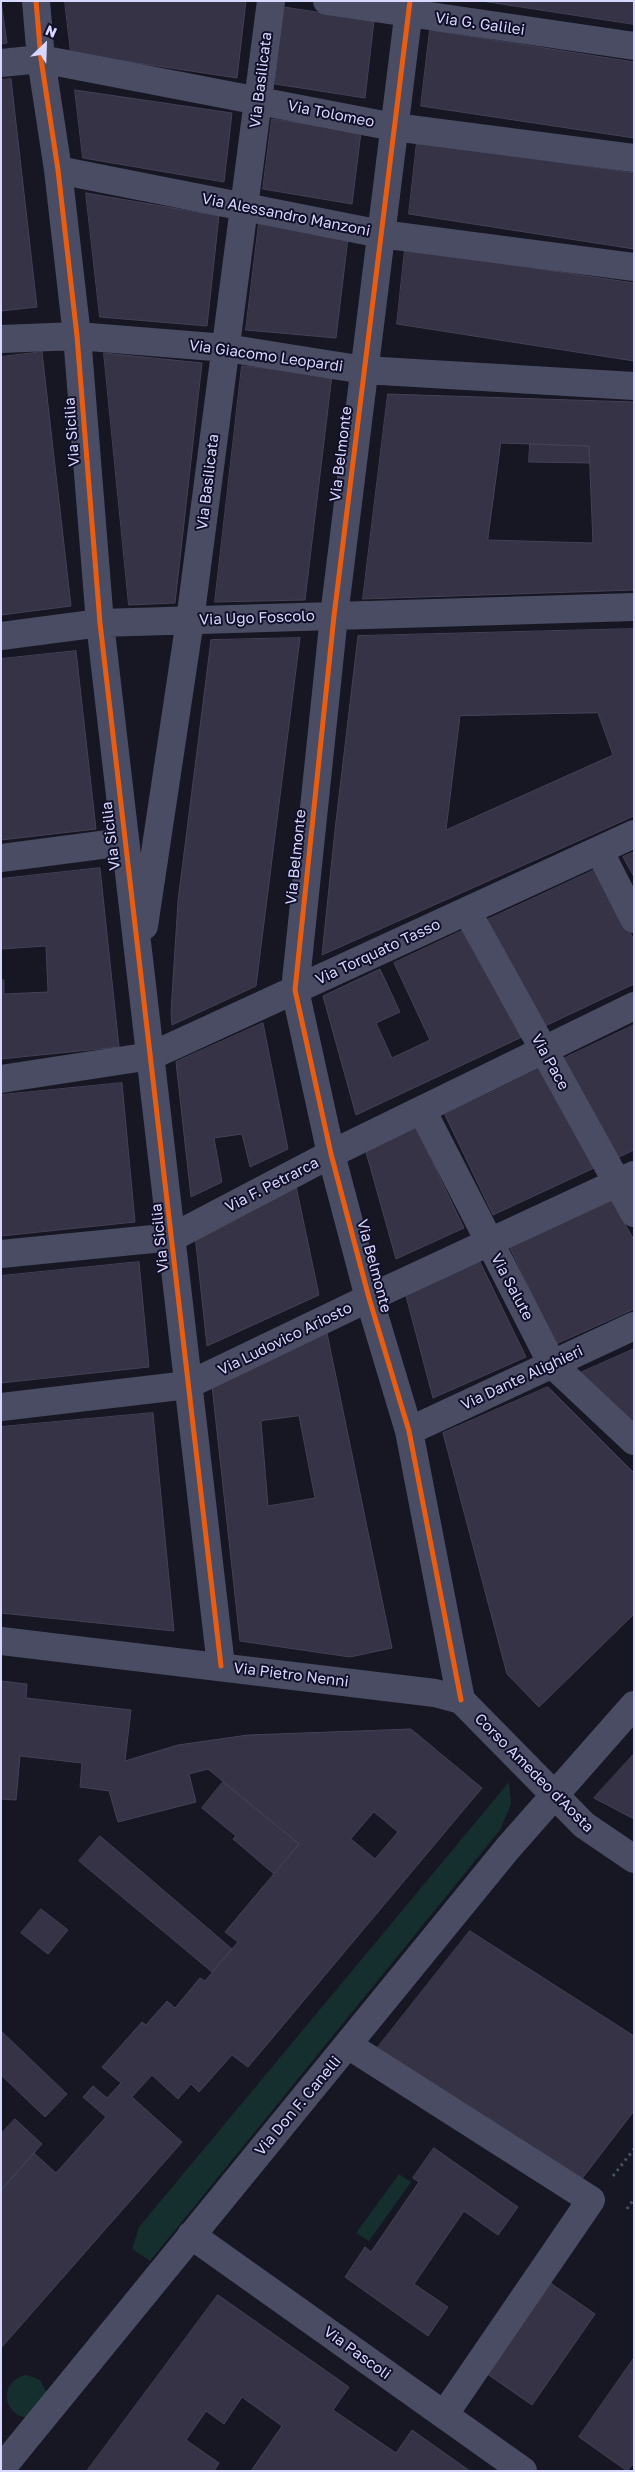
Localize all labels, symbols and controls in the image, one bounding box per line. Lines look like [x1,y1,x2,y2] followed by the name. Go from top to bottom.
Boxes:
[434,9,526,39] street label: Via G. Galilei
[20,20,70,70] north arrow
[43,21,60,41] text: N
[246,31,276,129] street label: Via Basilicata
[286,97,376,131] street label: Via Tolomeo
[200,190,372,240] street label: Via Alessandro Manzoni
[188,336,344,376] street label: Via Giacomo Leopardi
[61,397,83,467] street label: Via Sicilia
[326,405,356,503] street label: Via Belmonte
[193,433,223,531] street label: Via Basilicata
[199,607,315,629] street label: Via Ugo Foscolo
[98,800,124,872] street label: Via Sicilia
[282,808,310,906] street label: Via Belmonte
[313,915,443,989] street label: Via Torquato Tasso
[527,1031,573,1093] street label: Via Pace
[222,1154,322,1216] street label: Via F. Petrarca
[147,1203,173,1273] street label: Via Sicilia
[353,1217,395,1315] street label: Via Belmonte
[487,1251,537,1323] street label: Via Salute
[215,1299,355,1379] street label: Via Ludovico Ariosto
[458,1342,586,1414] street label: Via Dante Alighieri
[232,1659,350,1691] street label: Via Pietro Nenni
[471,1710,597,1836] street label: Corso Amedeo d'Aosta
[251,2053,345,2159] street label: Via Don F. Canelli
[320,2323,394,2383] street label: Via Pascoli

